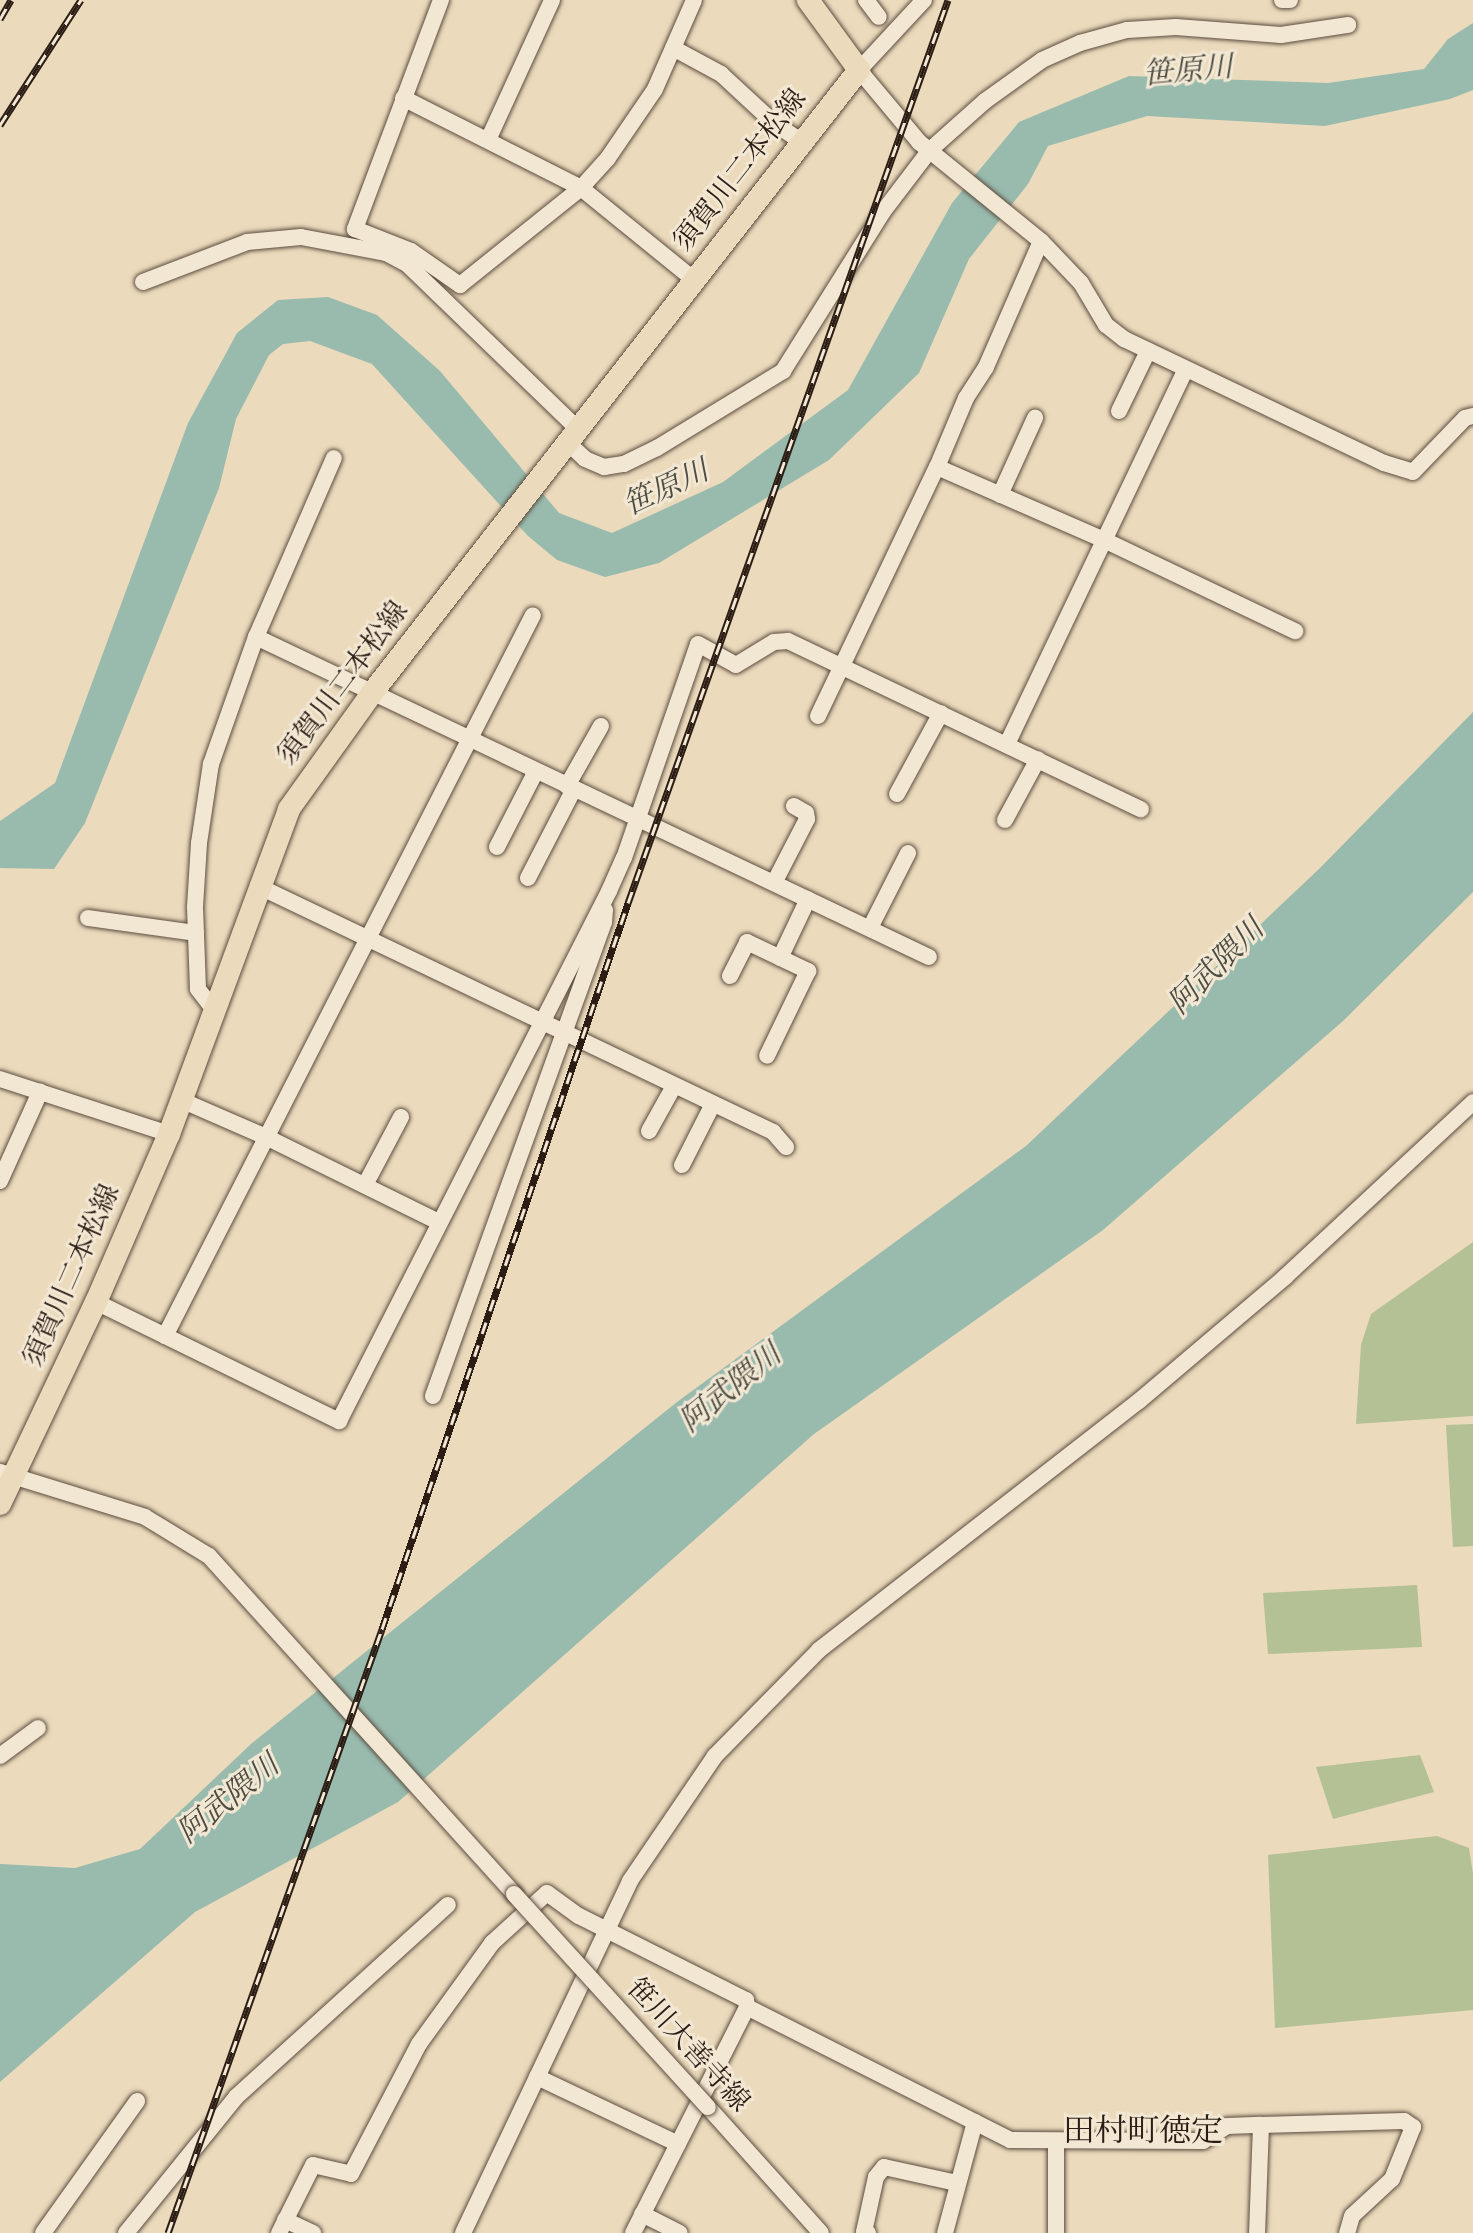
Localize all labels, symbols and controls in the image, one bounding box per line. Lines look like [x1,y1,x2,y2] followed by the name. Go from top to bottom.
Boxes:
[1142,51,1234,95] water label: 笹原川
[667,83,815,259] street label: 須賀川二本松線
[619,455,715,525] water label: 笹原川
[272,596,416,772] street label: 須賀川二本松線
[1163,913,1273,1023] water label: 阿武隈川
[18,1180,128,1372] street label: 須賀川二本松線
[674,1338,790,1442] water label: 阿武隈川
[172,1749,288,1853] water label: 阿武隈川
[618,1972,756,2120] street label: 笹川大善寺線
[1063,2114,1223,2152] district label: 田村町徳定

